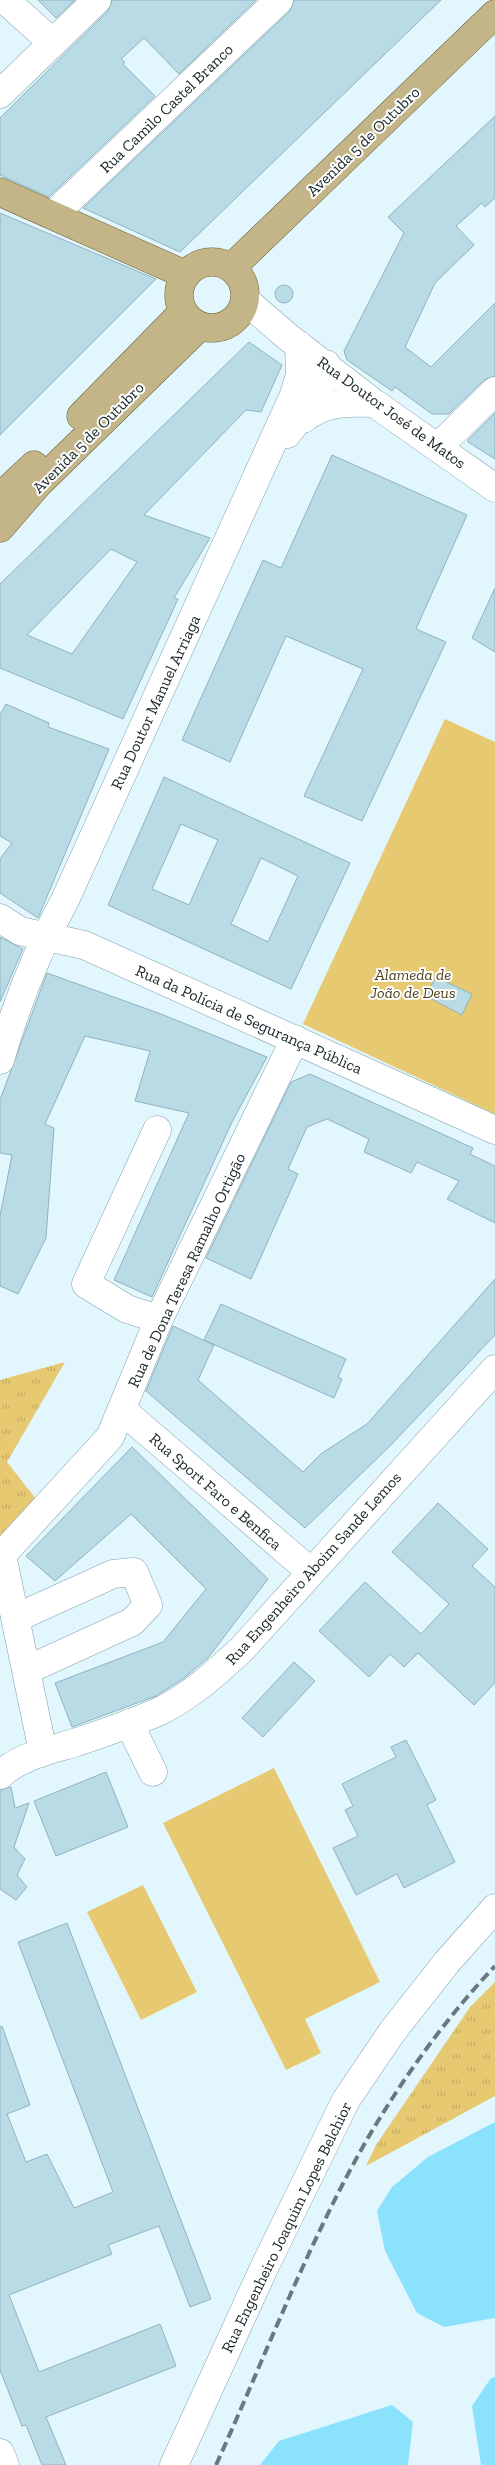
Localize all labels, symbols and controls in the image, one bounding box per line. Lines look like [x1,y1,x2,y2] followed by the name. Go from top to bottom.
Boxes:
[96,40,237,177] street label: Rua Camilo Castel Branco
[303,83,424,200] street label: Avenida 5 de Outubro
[314,352,470,473] street label: Rua Doutor José de Matos
[29,378,148,497] street label: Avenida 5 de Outubro
[107,612,204,792] street label: Rua Doutor Manuel Arriaga
[133,961,365,1078] street label: Rua da Polícia de Segurança Pública
[369,965,456,1002] park label: Alameda de João de Deus
[124,1150,249,1391] street label: Rua de Dona Teresa Ramalho Ortigão
[146,1429,286,1554] street label: Rua Sport Faro e Benfica
[222,1468,405,1669] street label: Rua Engenheiro Aboim Sande Lemos
[217,2098,356,2356] street label: Rua Engenheiro Joaquim Lopes Belchior

